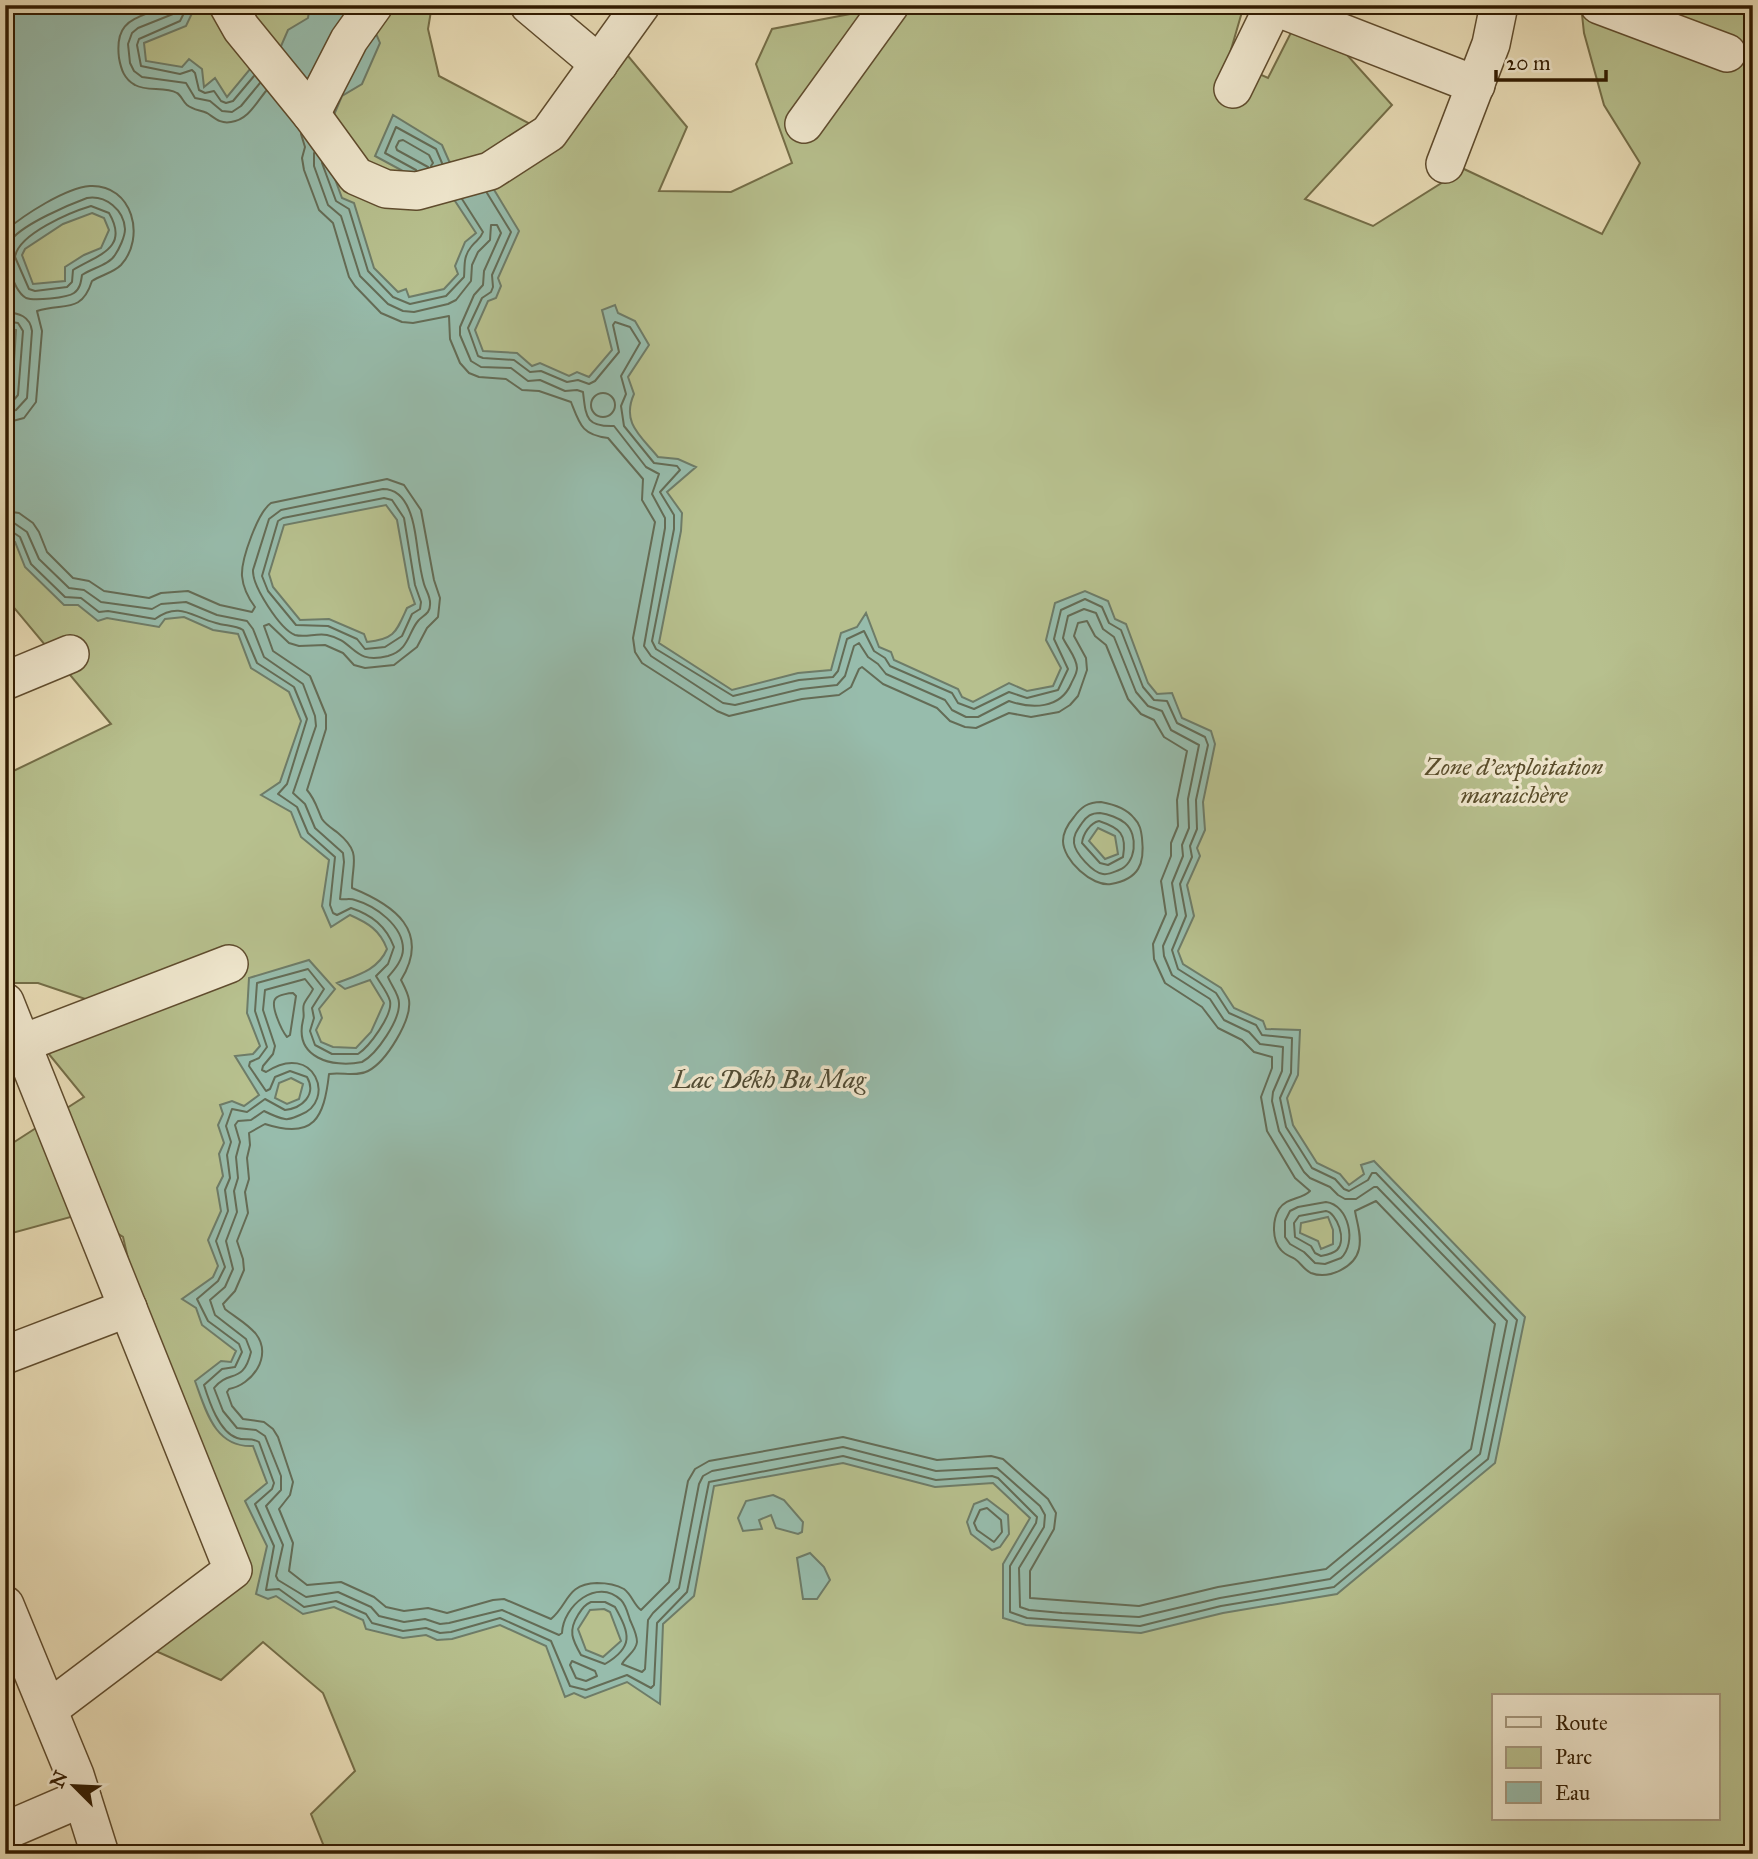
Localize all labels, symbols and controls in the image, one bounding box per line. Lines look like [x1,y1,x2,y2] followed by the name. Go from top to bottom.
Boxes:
[1496,38,1606,82] scale bar
[1506,50,1551,76] text: 20 m
[1424,752,1604,810] park label: Zone d'exploitation maraichère
[672,1063,868,1095] water label: Lac Dékh Bu Mag
[1492,1694,1720,1820] legend
[1555,1710,1608,1736] text: Route
[1555,1744,1592,1770] text: Parc
[38,1750,108,1820] north arrow
[45,1767,73,1791] text: N
[1555,1780,1590,1806] text: Eau

